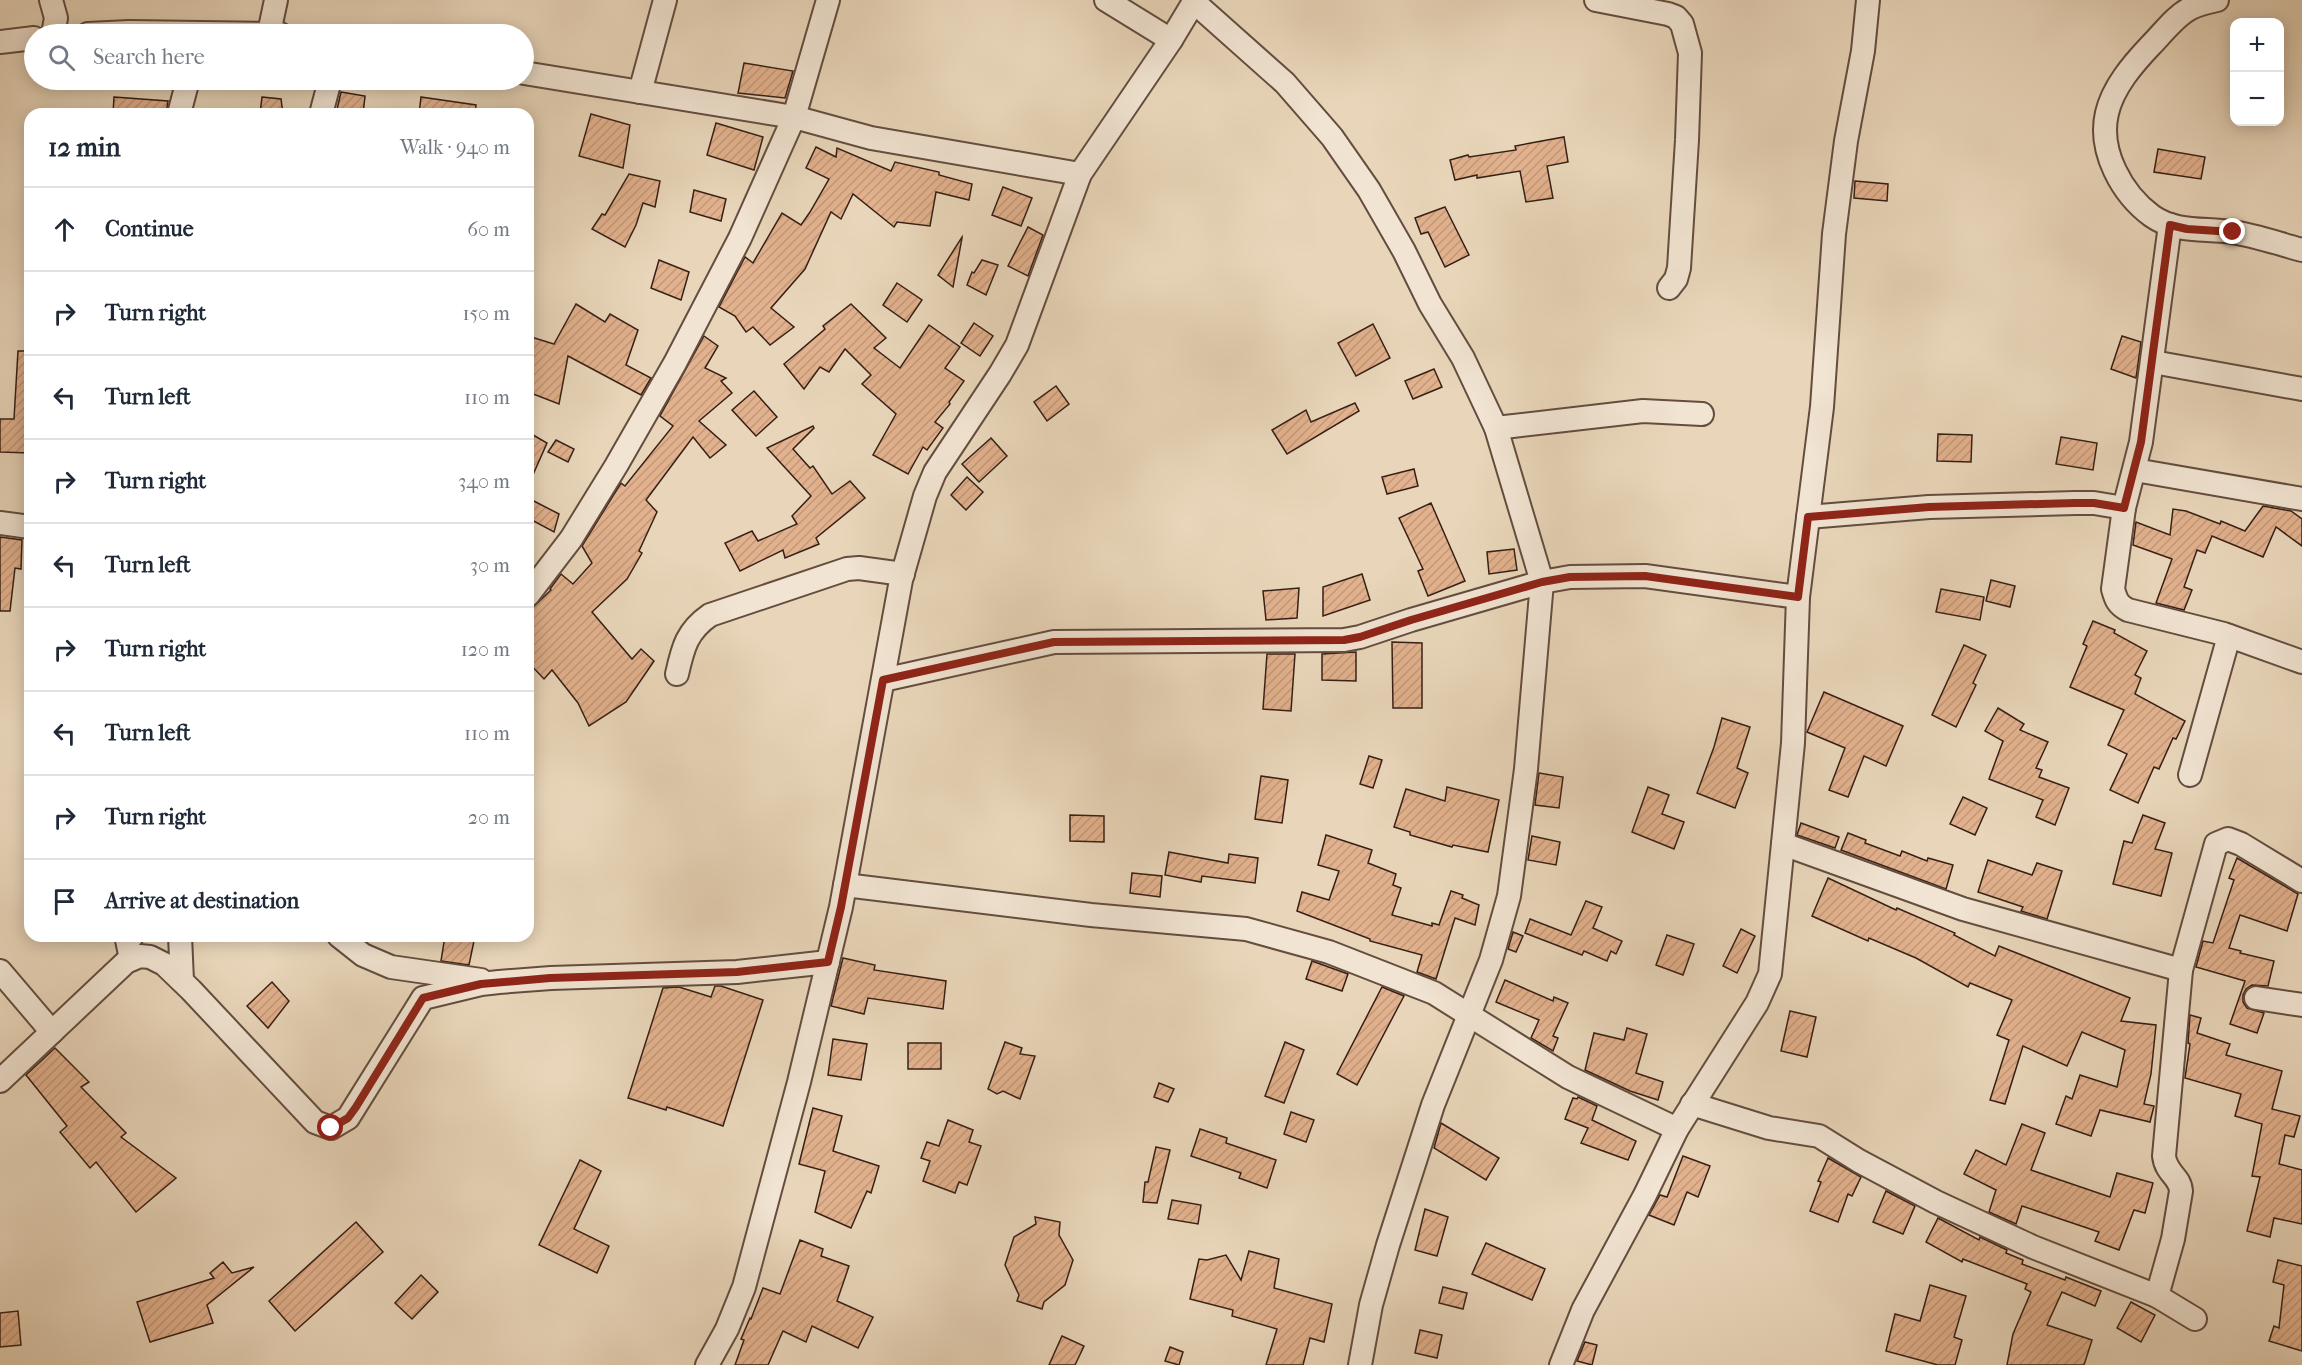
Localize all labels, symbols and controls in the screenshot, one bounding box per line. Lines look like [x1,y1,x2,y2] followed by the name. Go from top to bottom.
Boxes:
[2230,18,2284,126] map controls
[2230,18,2284,72] button: +
[24,24,534,90] search box
[45,41,78,74] icon: search
[93,44,205,70] text: Search here
[2230,72,2284,126] button: −
[48,132,121,163] text: 12 min
[400,136,510,159] text: Walk · 940 m
[48,213,81,246] icon: ahead
[105,216,194,242] text: Continue
[467,218,510,241] text: 60 m
[2219,218,2245,244] route end
[48,297,81,330] icon: right
[105,300,206,326] text: Turn right
[462,302,510,325] text: 150 m
[48,381,81,414] icon: left
[105,384,191,410] text: Turn left
[464,386,510,409] text: 110 m
[48,465,81,498] icon: right
[105,468,206,494] text: Turn right
[458,470,510,493] text: 340 m
[48,549,81,582] icon: left
[105,552,191,578] text: Turn left
[470,554,510,577] text: 30 m
[48,633,81,666] icon: right
[105,636,206,662] text: Turn right
[461,638,510,661] text: 120 m
[48,717,81,750] icon: left
[105,720,191,746] text: Turn left
[464,722,510,745] text: 110 m
[48,801,81,834] icon: right
[105,804,206,830] text: Turn right
[468,806,510,829] text: 20 m
[48,885,81,918] icon: arrive
[105,888,299,914] text: Arrive at destination
[317,1114,343,1140] route start

